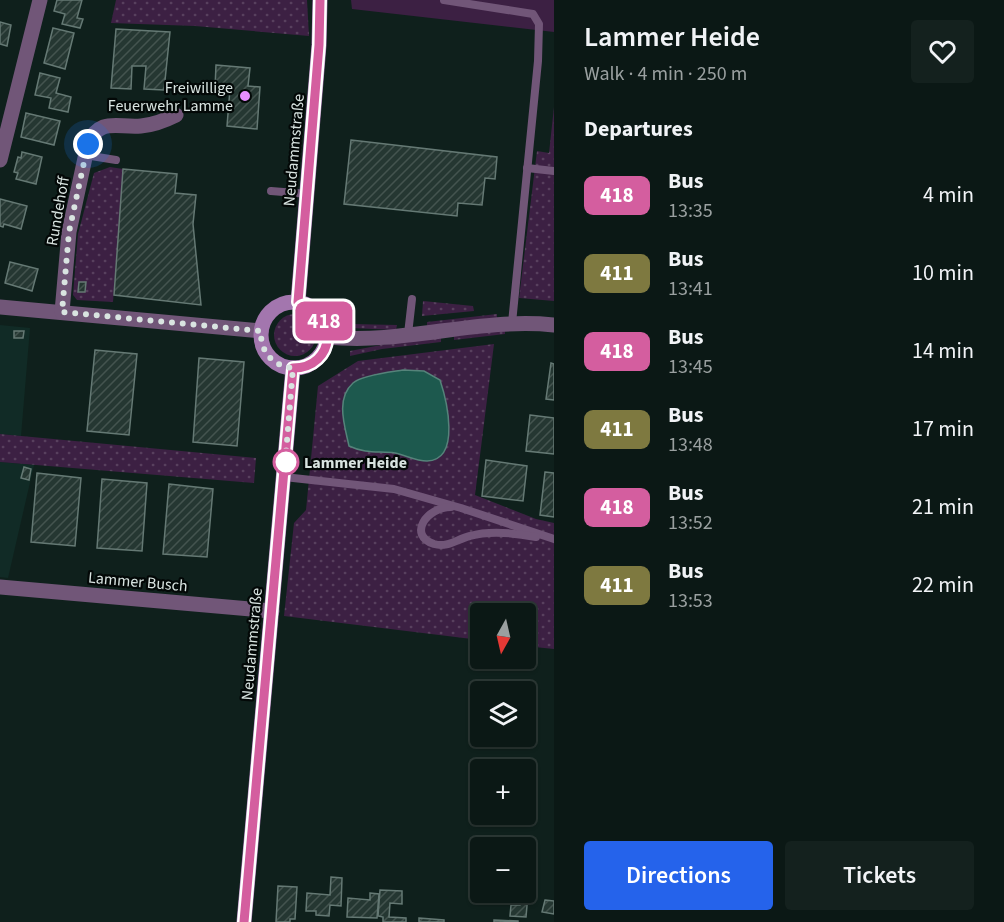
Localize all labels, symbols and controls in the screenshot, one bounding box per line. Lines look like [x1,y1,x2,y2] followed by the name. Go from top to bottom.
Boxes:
[584,17,760,57] text: Lammer Heide
[911,20,974,83] button: heart
[584,60,747,88] text: Walk · 4 min · 250 m
[108,77,233,117] place label: Freiwillige Feuerwehr Lamme
[238,89,252,103] marker: Freiwillige Feuerwehr Lamme
[278,93,310,207] street label: Neudammstraße
[584,113,693,145] text: Departures
[73,129,103,159] your location
[668,165,704,197] text: Bus
[41,174,75,248] street label: Rundehoff
[923,179,974,211] text: 4 min
[600,180,634,210] text: 418
[668,197,713,225] text: 13:35
[668,243,704,275] text: Bus
[912,257,974,289] text: 10 min
[600,258,634,288] text: 411
[668,275,713,303] text: 13:41
[290,302,358,340] line badge: 418
[307,306,341,336] text: 418
[668,321,704,353] text: Bus
[912,335,974,367] text: 14 min
[600,336,634,366] text: 418
[668,353,713,381] text: 13:45
[668,399,704,431] text: Bus
[912,413,974,445] text: 17 min
[600,414,634,444] text: 411
[668,431,713,459] text: 13:48
[273,449,299,475] marker: Lammer Heide
[304,452,407,474] place label: Lammer Heide
[668,477,704,509] text: Bus
[912,491,974,523] text: 21 min
[600,492,634,522] text: 418
[668,509,713,537] text: 13:52
[668,555,704,587] text: Bus
[87,567,189,597] street label: Lammer Busch
[912,569,974,601] text: 22 min
[600,570,634,600] text: 411
[236,587,268,701] street label: Neudammstraße
[668,587,713,615] text: 13:53
[470,603,536,669] north arrow
[470,603,536,903] map controls
[470,681,536,747] button: layers
[470,759,536,825] button: +
[470,837,536,903] button: −
[584,841,773,910] button: Directions
[785,841,974,910] button: Tickets

